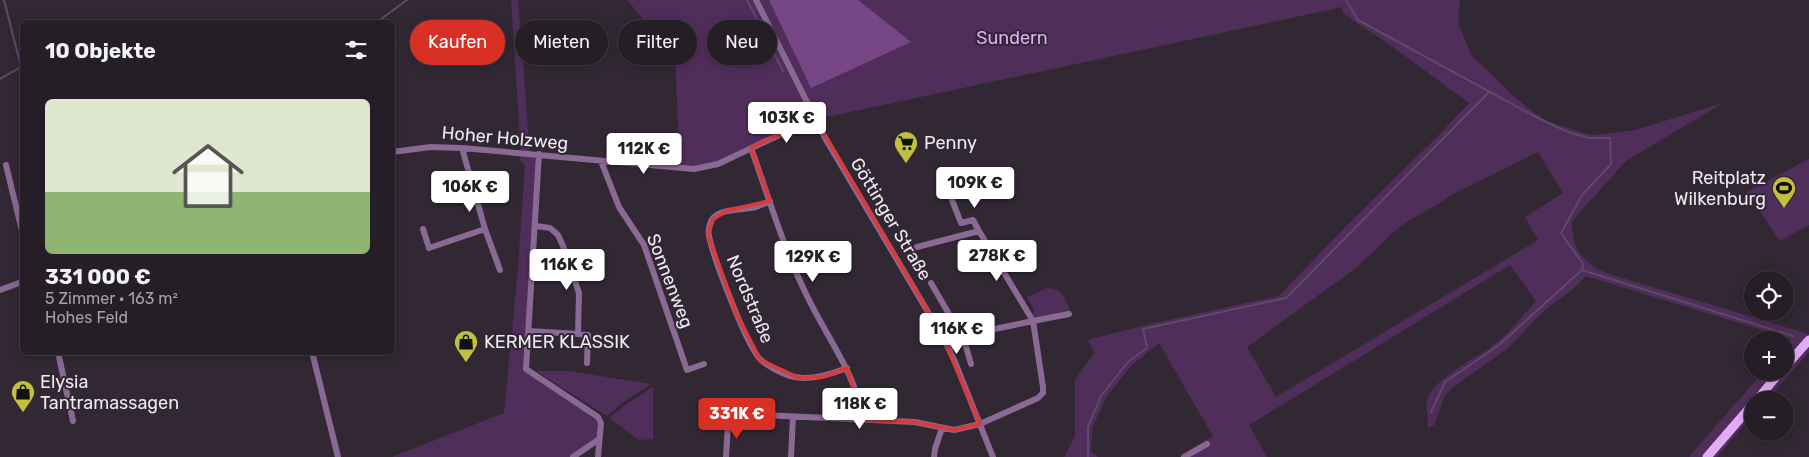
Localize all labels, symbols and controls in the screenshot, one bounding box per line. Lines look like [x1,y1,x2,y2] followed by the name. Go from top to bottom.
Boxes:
[410,20,505,65] chip: Kaufen
[515,20,608,65] chip: Mieten
[618,20,697,65] chip: Filter
[707,20,777,65] chip: Neu
[976,27,1048,49] park label: Sundern
[342,36,370,64] icon: filters
[45,38,156,63] text: 10 Objekte
[746,102,828,144] pin: 103K €
[759,108,815,127] text: 103K €
[441,122,569,154] street label: Hoher Holzweg
[893,130,919,164] supermarket icon: Penny
[163,131,253,221] icon: home
[603,132,685,175] pin: 112K €
[924,132,977,154] place label: Penny
[618,139,670,158] text: 112K €
[846,154,936,284] street label: Göttinger Straße
[934,166,1016,209] pin: 109K €
[1674,167,1766,210] place label: Reitplatz Wilkenburg
[429,170,511,213] pin: 106K €
[947,173,1003,192] text: 109K €
[1771,175,1797,209] sports icon: Reitplatz Wilkenburg
[442,177,498,196] text: 106K €
[642,231,698,331] street label: Sonnenweg
[772,240,854,283] pin: 129K €
[956,240,1038,282] pin: 278K €
[969,246,1025,265] text: 278K €
[785,247,841,266] text: 129K €
[526,248,608,291] pin: 116K €
[722,252,778,346] street label: Nordstraße
[541,255,593,274] text: 116K €
[45,264,151,289] text: 331 000 €
[1744,271,1794,441] map controls
[1744,271,1794,321] button: locate
[45,289,178,308] text: 5 Zimmer · 163 m²
[45,308,128,327] text: Hohes Feld
[916,312,998,355] pin: 116K €
[931,319,983,338] text: 116K €
[453,329,479,363] shop icon: KERMER KLASSIK
[484,331,630,353] place label: KERMER KLASSIK
[1744,331,1794,381] button: +
[40,371,179,414] place label: Elysia Tantramassagen
[10,379,36,413] shop icon: Elysia Tantramassagen
[819,388,901,430] pin: 118K €
[1744,391,1794,441] button: −
[833,394,887,413] text: 118K €
[696,398,778,440] pin: 331K €
[709,404,765,423] text: 331K €

